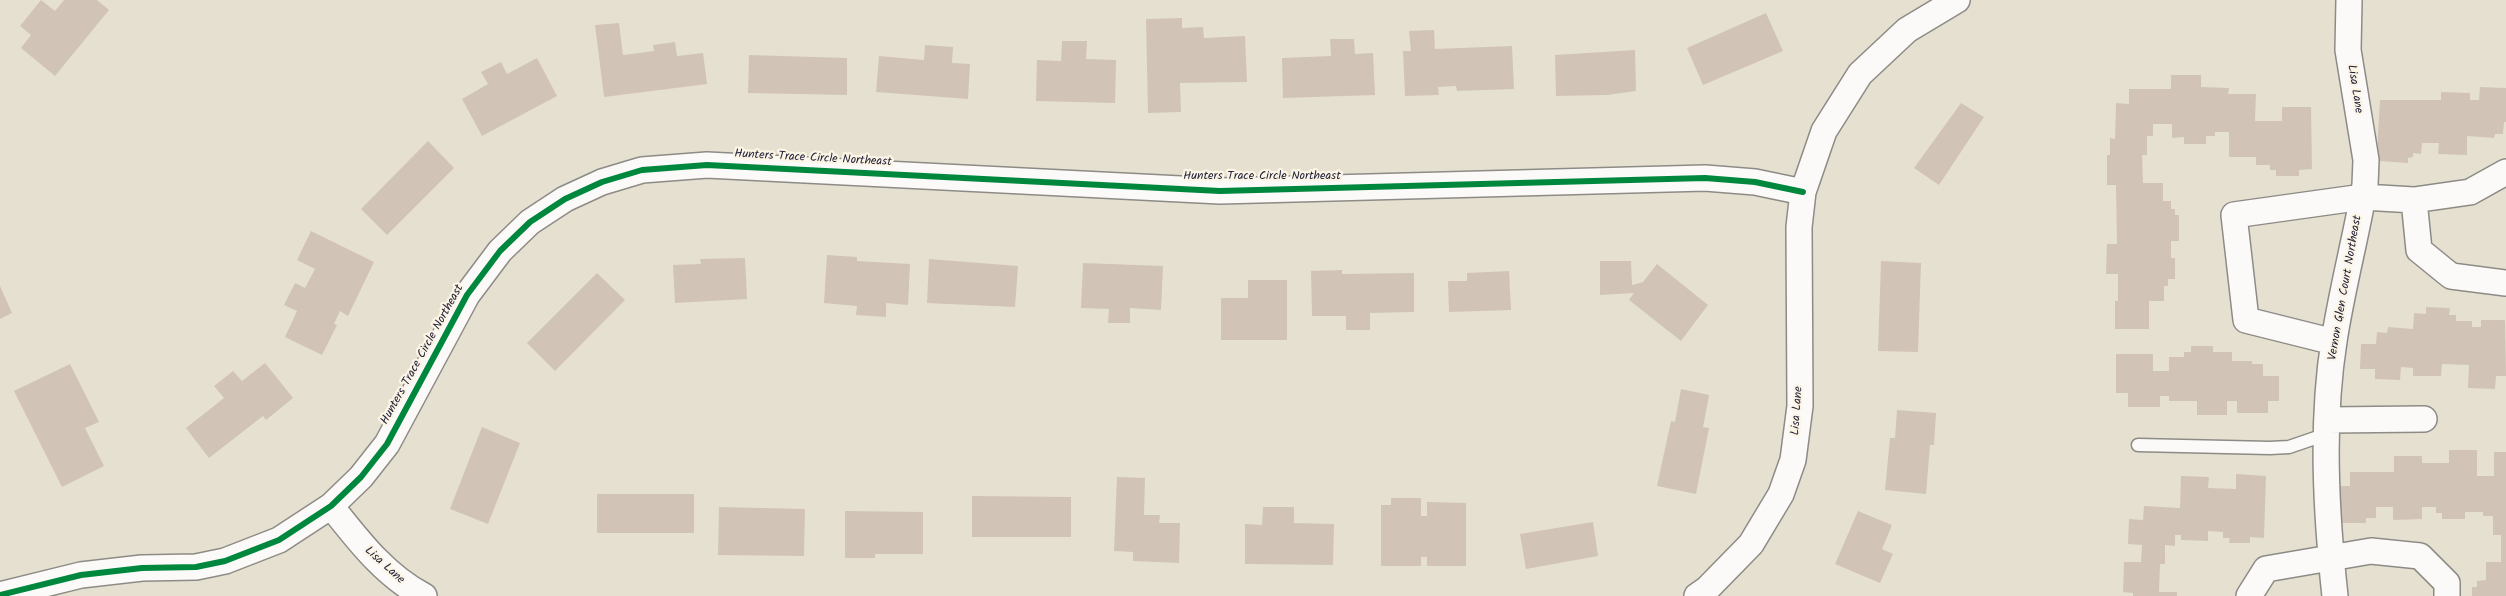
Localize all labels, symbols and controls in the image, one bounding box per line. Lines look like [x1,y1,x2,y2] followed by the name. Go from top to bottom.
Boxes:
[2343,64,2365,114] street label: Lisa Lane
[734,148,892,170] street label: Hunters Trace Circle Northeast
[1183,170,1341,184] street label: Hunters Trace Circle Northeast
[2326,214,2366,362] street label: Vernon Glen Court Northeast
[378,283,468,427] street label: Hunters Trace Circle Northeast
[1789,386,1807,436] street label: Lisa Lane
[361,544,407,588] street label: Lisa Lane

